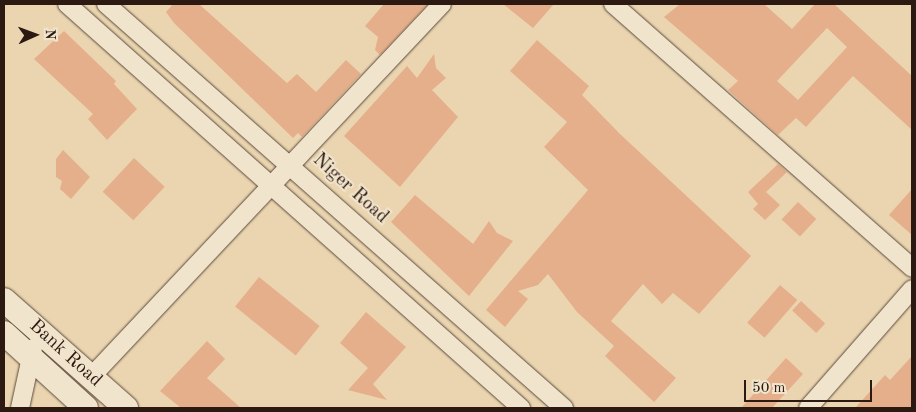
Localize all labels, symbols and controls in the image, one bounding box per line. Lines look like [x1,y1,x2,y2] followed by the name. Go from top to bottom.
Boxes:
[10,10,60,60] north arrow
[43,29,57,40] text: N
[307,149,393,229] street label: Niger Road
[24,315,106,393] street label: Bank Road
[746,370,874,402] scale bar
[752,381,786,396] text: 50 m

